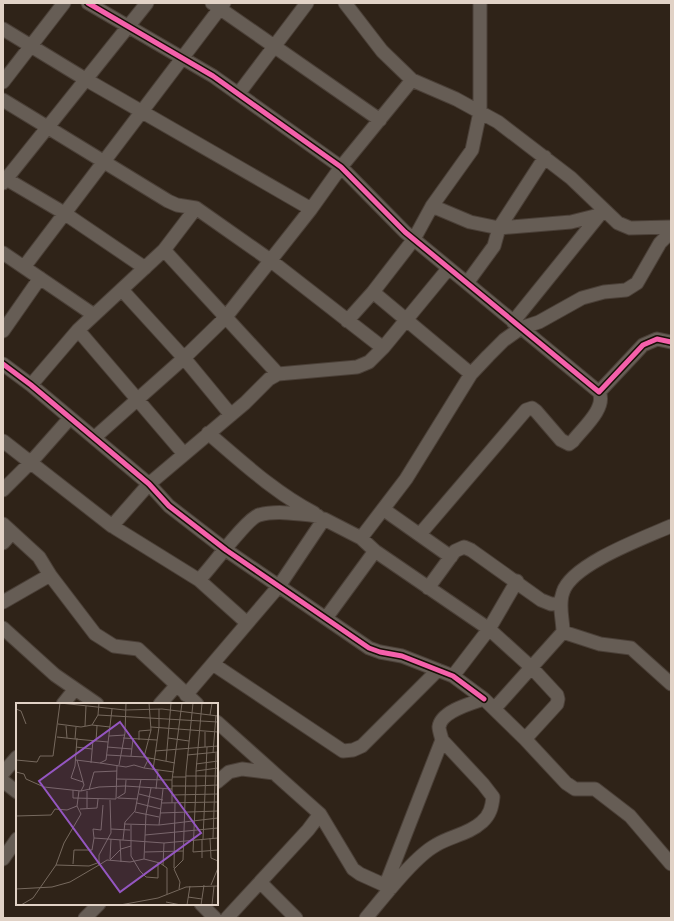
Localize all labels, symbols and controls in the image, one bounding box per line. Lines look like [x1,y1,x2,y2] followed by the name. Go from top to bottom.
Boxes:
[16,703,218,905] inset map

